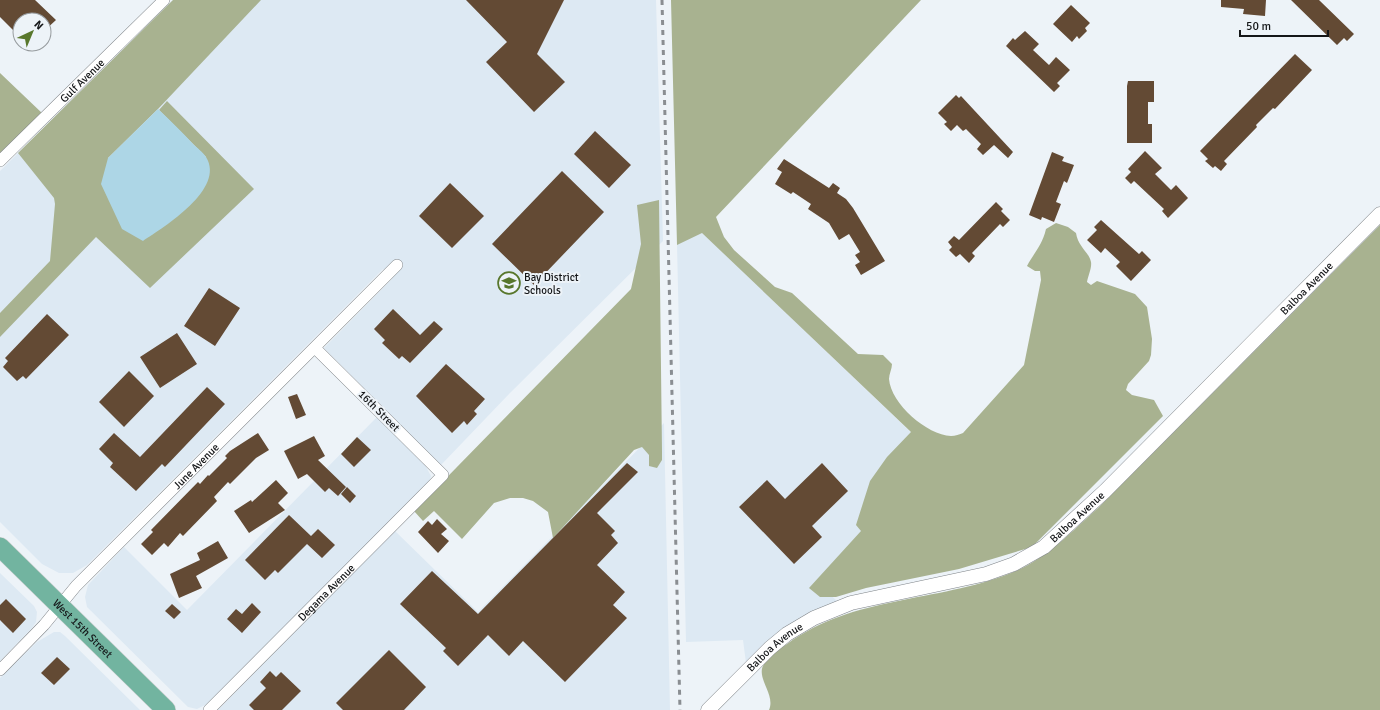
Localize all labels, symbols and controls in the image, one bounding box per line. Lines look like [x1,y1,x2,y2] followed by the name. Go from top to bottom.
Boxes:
[12,12,52,52] north arrow
[1240,12,1328,38] scale bar
[31,18,46,33] text: N
[1246,19,1271,34] text: 50 m
[57,56,107,105] street label: Gulf Avenue
[1277,259,1336,317] street label: Balboa Avenue
[496,270,522,296] school or university icon: Bay District Schools
[524,271,579,297] place label: Bay District Schools
[356,388,402,434] street label: 16th Street
[170,440,222,492] street label: June Avenue
[1047,488,1107,545] street label: Balboa Avenue
[295,561,357,624] street label: Degama Avenue
[50,596,115,660] street label: West 15th Street
[744,620,805,674] street label: Balboa Avenue

